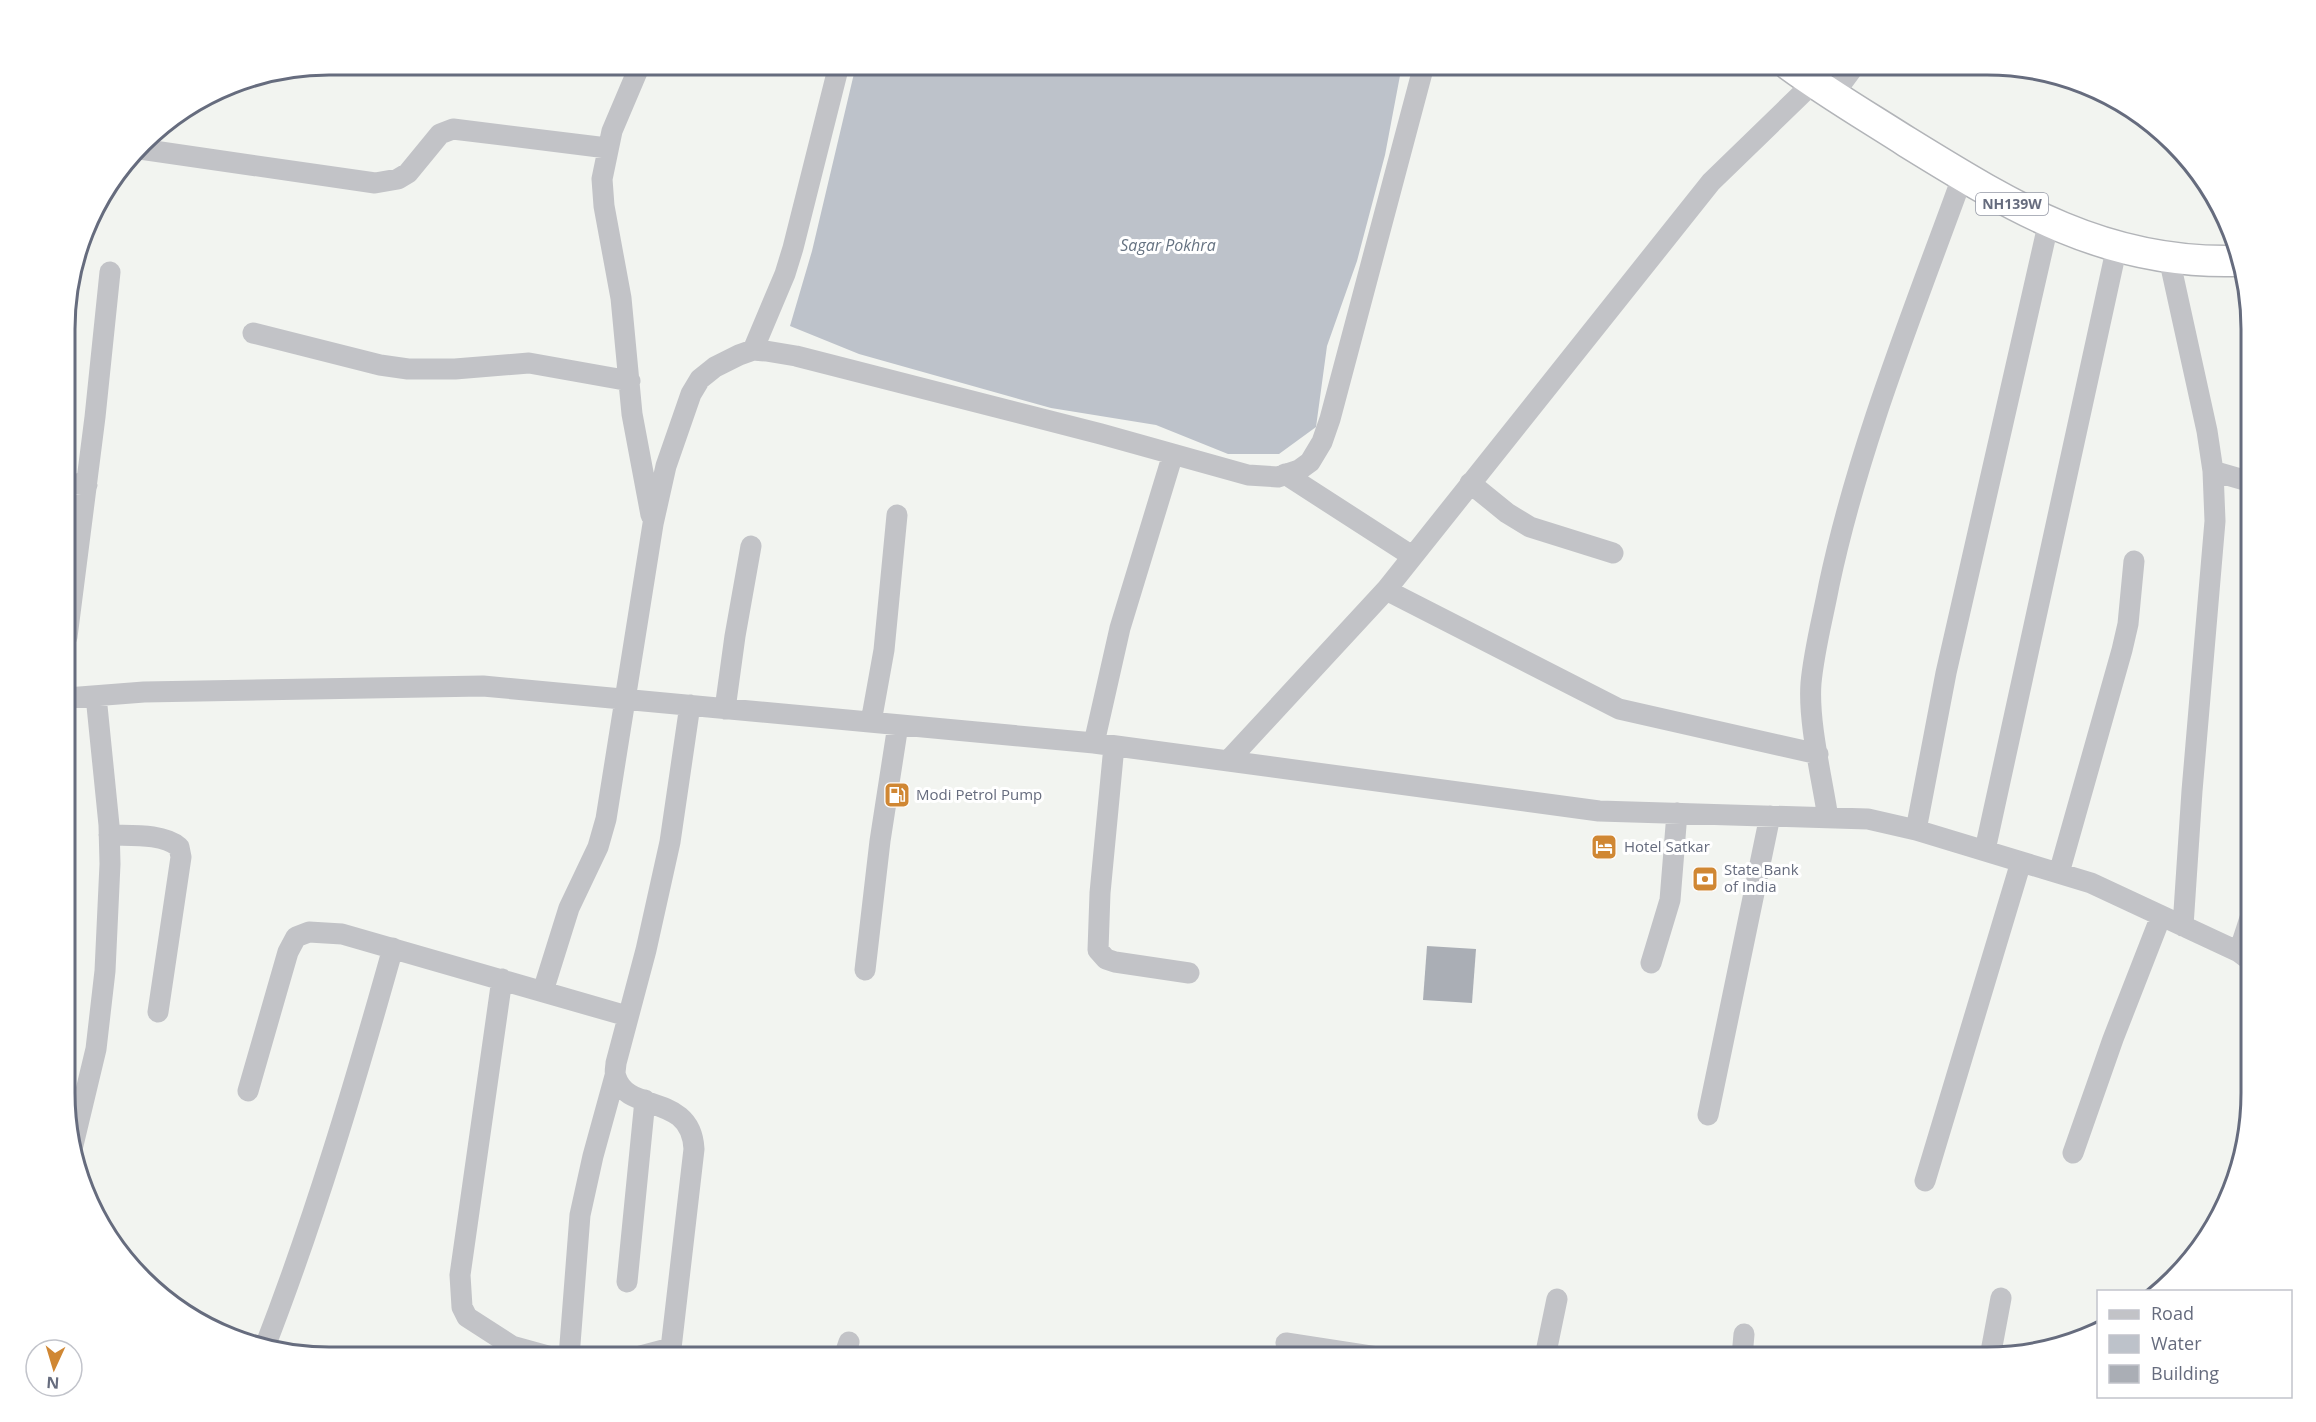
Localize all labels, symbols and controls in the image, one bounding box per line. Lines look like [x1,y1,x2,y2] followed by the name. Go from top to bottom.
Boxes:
[1976,193,2048,215] road number: NH139W
[1120,234,1216,256] water label: Sagar Pokhra
[882,780,912,810] fuel station icon: Modi Petrol Pump
[916,784,1042,804] place label: Modi Petrol Pump
[1589,832,1619,862] hotel icon: Hotel Satkar
[1624,836,1710,856] place label: Hotel Satkar
[1724,859,1799,896] place label: State Bank of India
[1690,864,1720,894] bank icon: State Bank of India
[2097,1290,2292,1398] legend
[2151,1301,2194,1325] text: Road
[2151,1331,2202,1355] text: Water
[24,1338,84,1398] north arrow
[2151,1361,2219,1385] text: Building
[46,1372,60,1394] text: N

